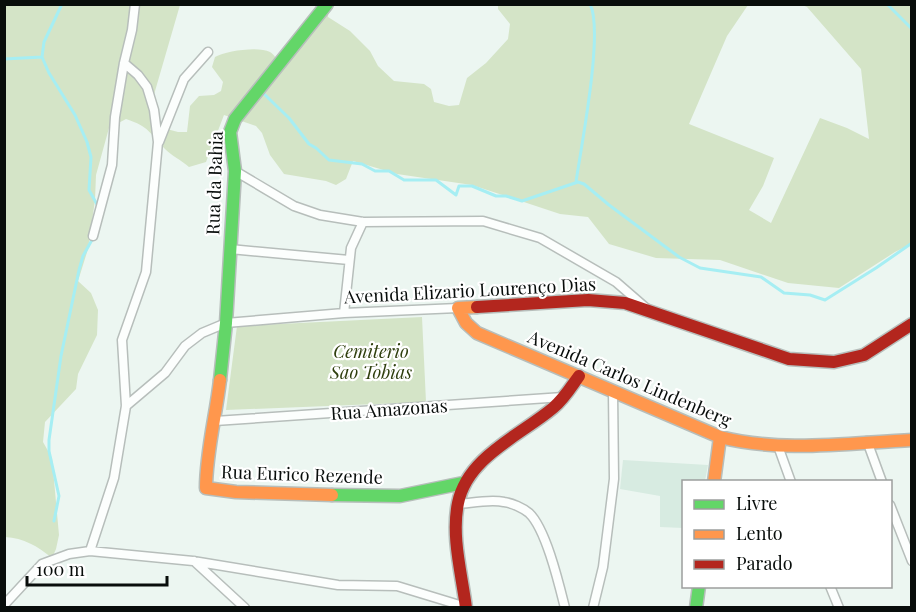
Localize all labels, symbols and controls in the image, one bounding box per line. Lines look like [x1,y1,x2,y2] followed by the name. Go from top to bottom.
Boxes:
[200,131,228,235] street label: Rua da Bahia
[342,271,597,309] street label: Avenida Elizario Lourenço Dias
[524,324,736,432] street label: Avenida Carlos Lindenberg
[329,339,412,384] park label: Cemiterio Sao Tobias
[330,393,448,425] street label: Rua Amazonas
[221,459,383,489] street label: Rua Eurico Rezende
[682,480,892,588] legend
[736,491,777,515] text: Livre
[736,521,783,545] text: Lento
[27,549,166,587] scale bar
[736,551,793,575] text: Parado
[36,557,85,581] text: 100 m

